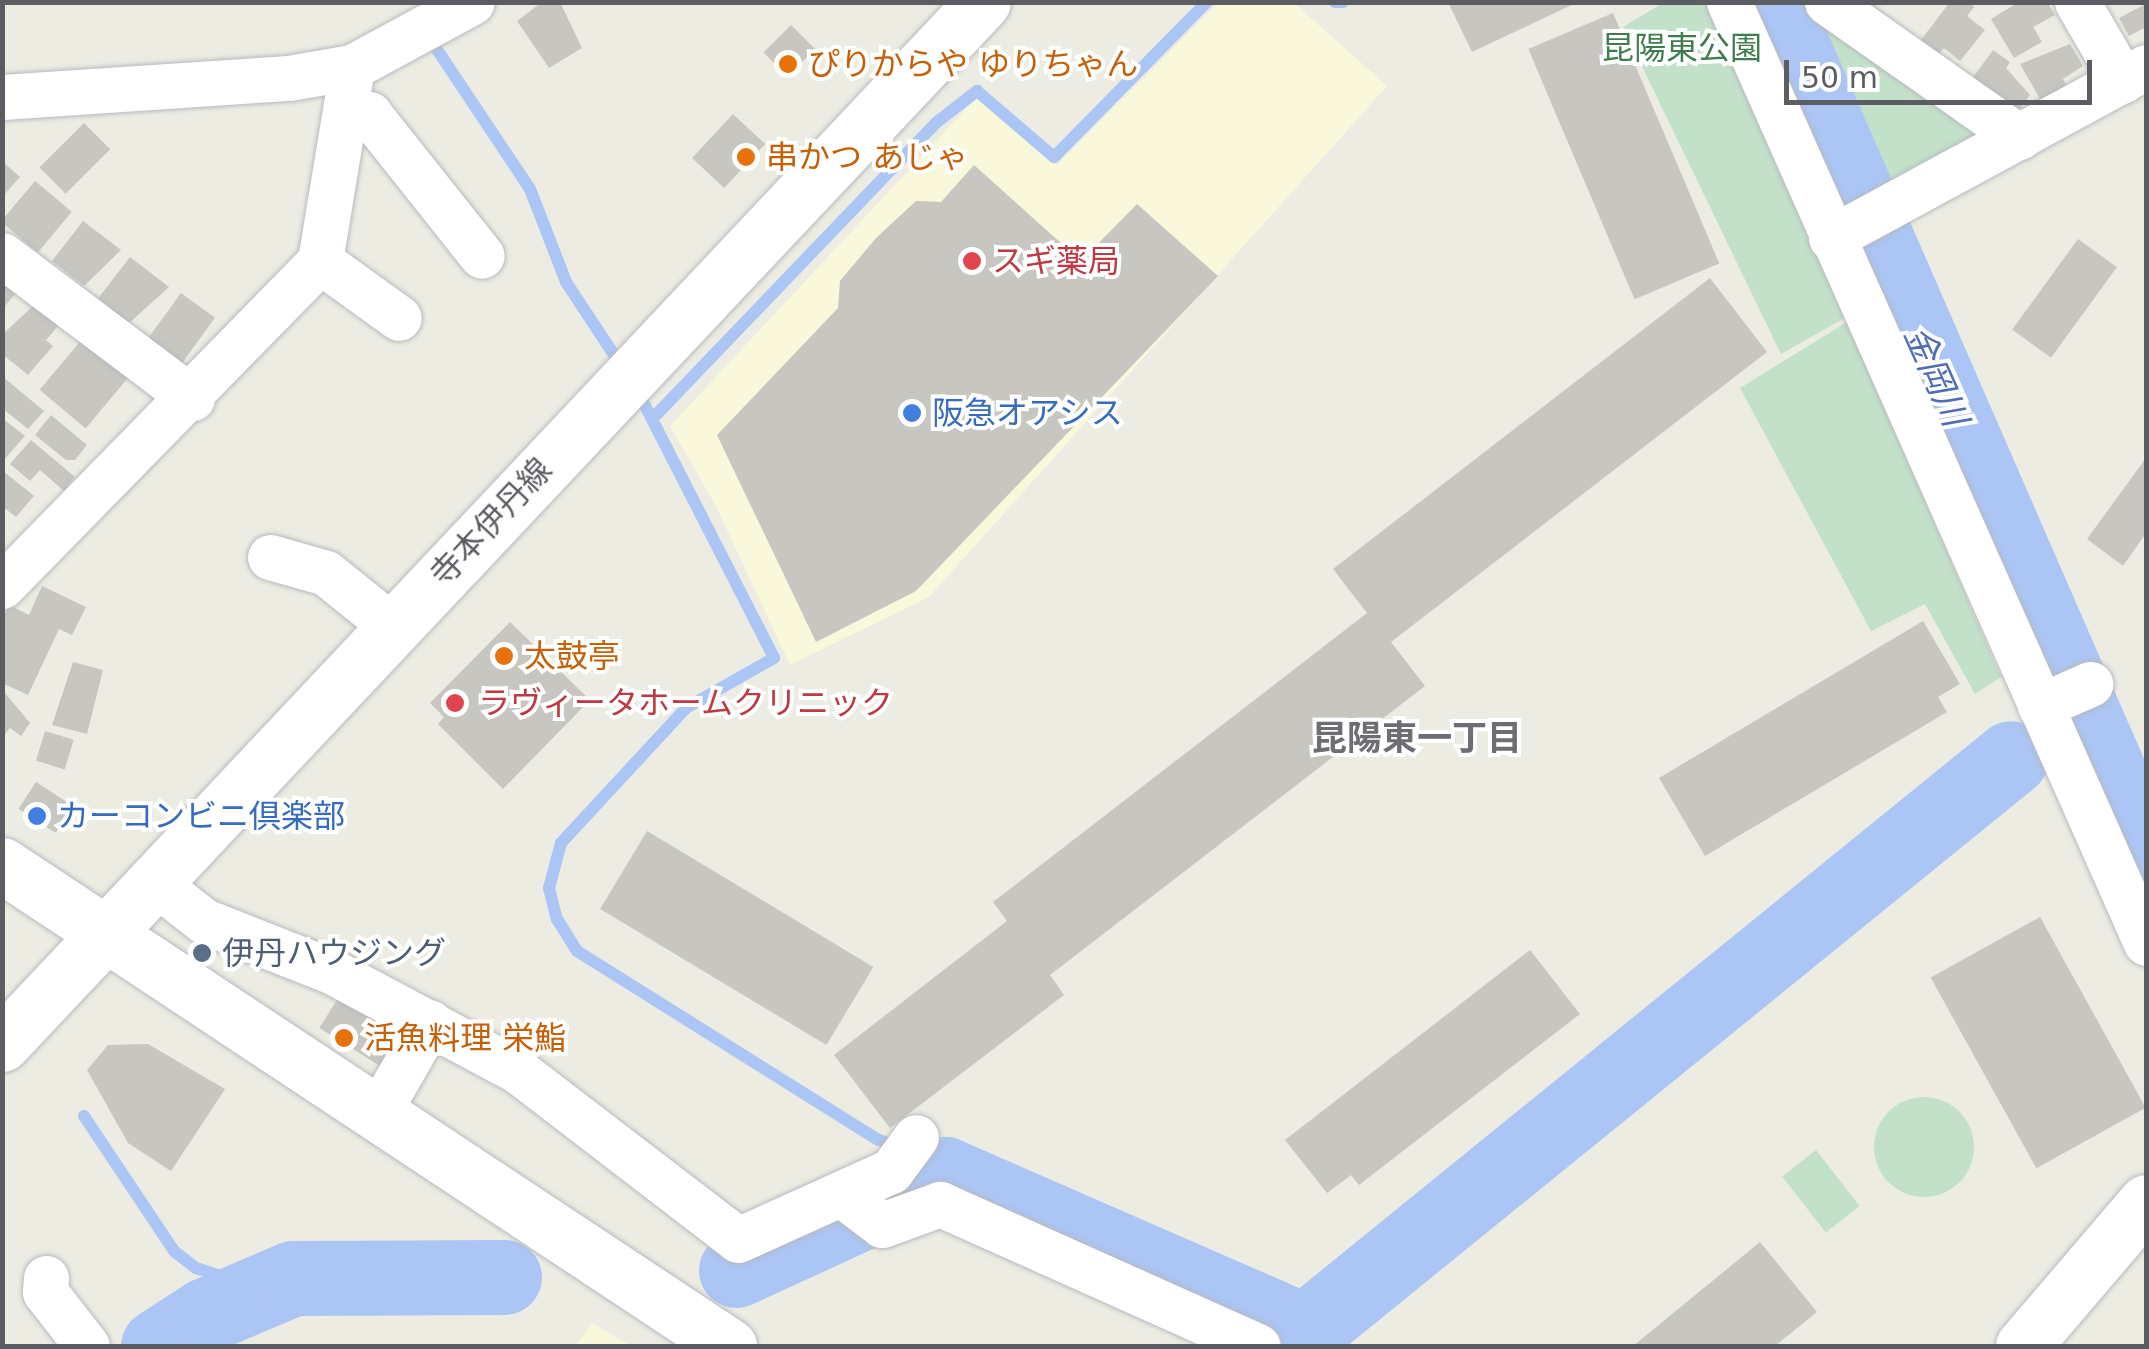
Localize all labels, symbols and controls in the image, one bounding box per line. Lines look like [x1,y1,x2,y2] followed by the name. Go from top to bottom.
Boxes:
[1602,29,1762,67] park label: 昆陽東公園
[1789,40,2096,102] scale bar
[808,45,1138,83] place label: ぴりからや ゆりちゃん
[777,53,799,75] marker: ぴりからや ゆりちゃん
[1801,60,1878,95] text: 50 m
[766,138,968,176] place label: 串かつ あじゃ
[735,146,757,168] marker: 串かつ あじゃ
[992,242,1120,280] place label: スギ薬局
[961,250,983,272] marker: スギ薬局
[1895,319,1977,433] water label: 金岡川
[932,394,1124,432] place label: 阪急オアシス
[901,402,923,424] marker: 阪急オアシス
[422,450,560,594] street label: 寺本伊丹線
[524,637,620,675] place label: 太鼓亭
[493,645,515,667] marker: 太鼓亭
[478,684,894,722] place label: ラヴィータホームクリニック
[442,690,468,716] marker: ラヴィータホームクリニック
[1312,717,1522,759] district label: 昆陽東一丁目
[57,797,345,835] place label: カーコンビニ倶楽部
[26,805,48,827] marker: カーコンビニ倶楽部
[222,934,446,972] place label: 伊丹ハウジング
[191,942,213,964] marker: 伊丹ハウジング
[364,1019,566,1057] place label: 活魚料理 栄鮨
[333,1027,355,1049] marker: 活魚料理 栄鮨

